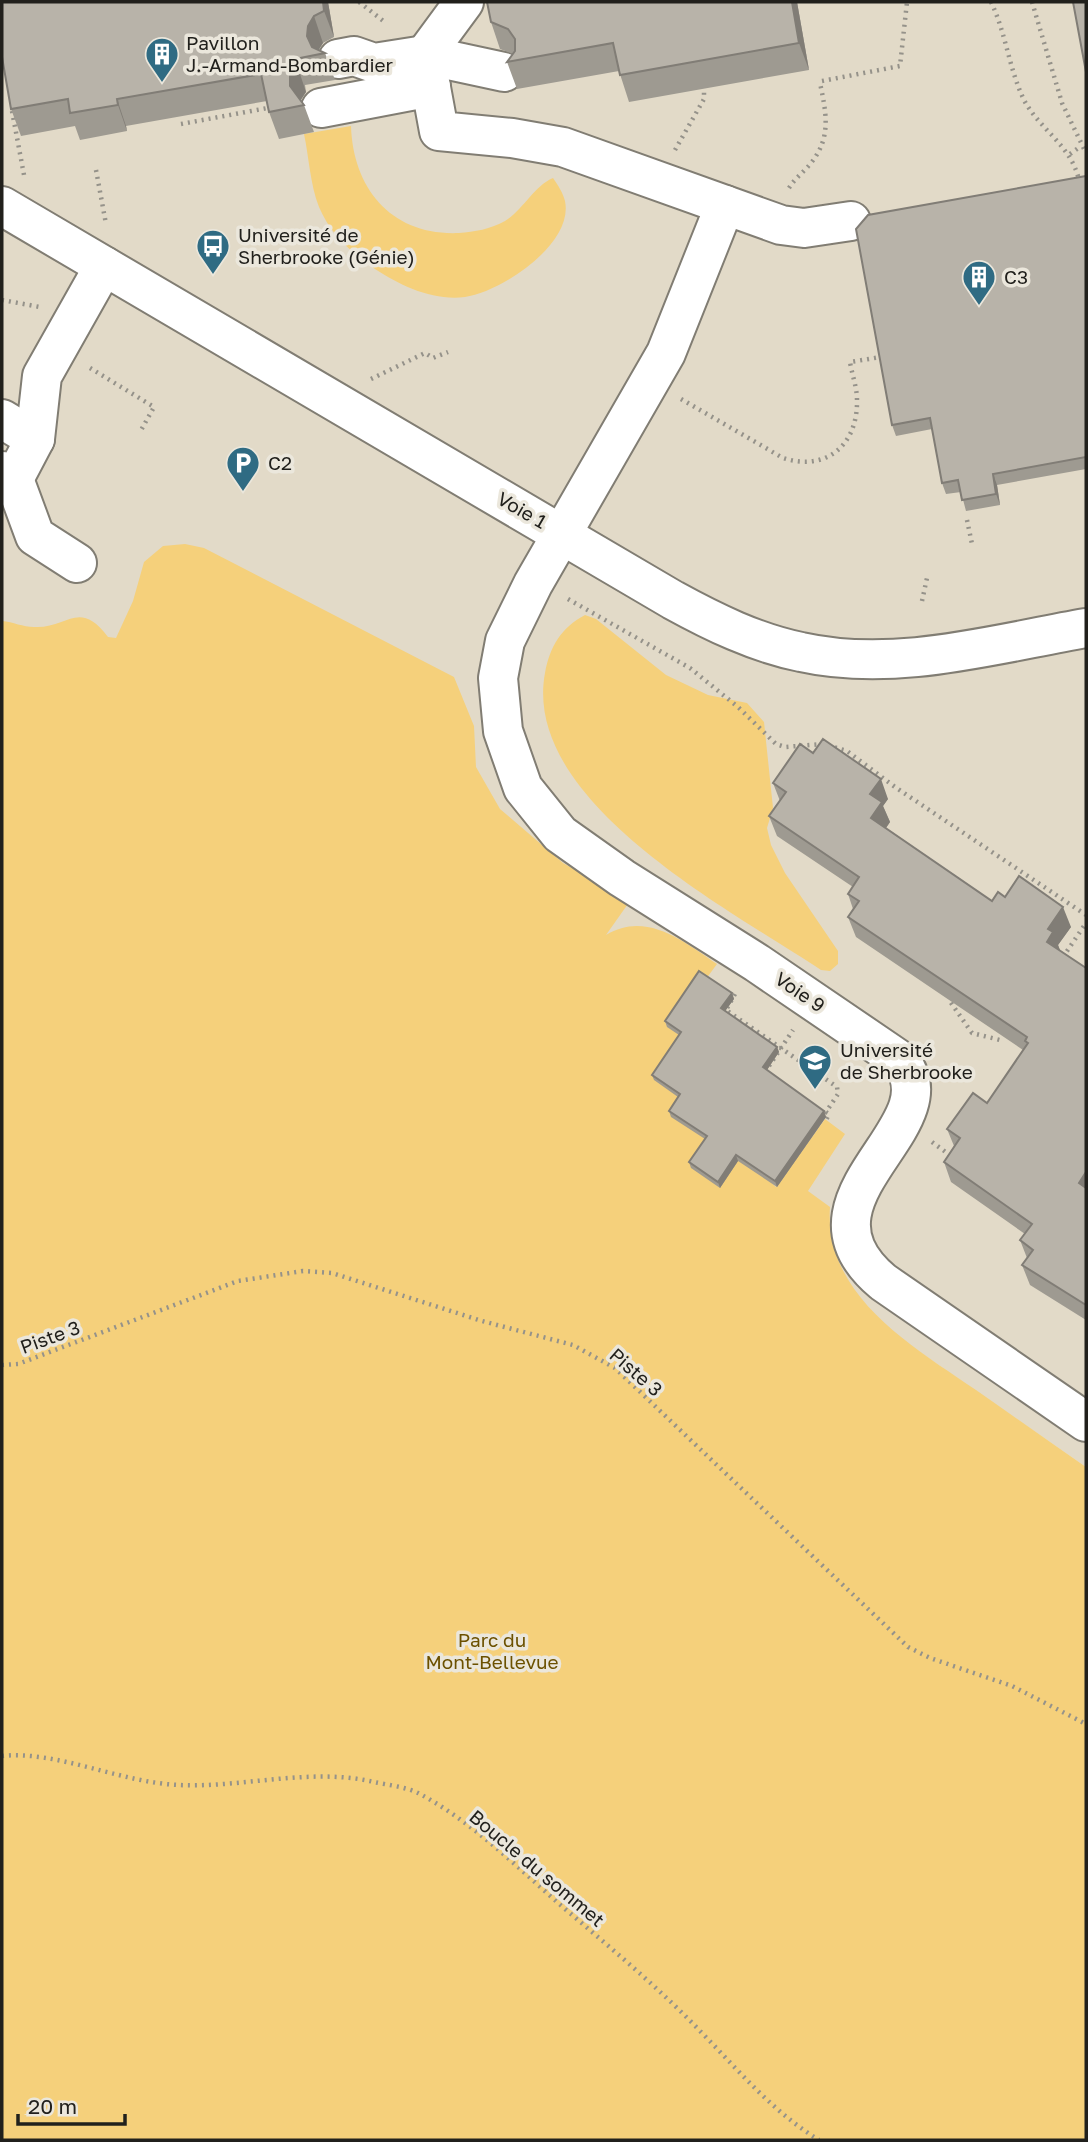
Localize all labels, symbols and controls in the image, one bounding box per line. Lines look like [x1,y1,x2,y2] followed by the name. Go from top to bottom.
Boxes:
[186,31,394,76] place label: Pavillon J.-Armand-Bombardier
[143,35,181,84] building icon: Pavillon J.-Armand-Bombardier
[238,223,415,268] place label: Université de Sherbrooke (Génie)
[194,227,232,276] bus stop icon: Université de Sherbrooke (Génie)
[960,258,998,307] building icon: C3
[1004,265,1028,288] place label: C3
[224,444,262,493] parking icon: C2
[268,451,292,474] place label: C2
[494,486,551,533] street label: Voie 1
[771,967,830,1017] street label: Voie 9
[840,1038,973,1083] place label: Université de Sherbrooke
[796,1042,834,1091] school or university icon: Université de Sherbrooke
[17,1315,83,1358] street label: Piste 3
[605,1343,667,1401] street label: Piste 3
[425,1628,559,1673] park label: Parc du Mont-Bellevue
[465,1804,610,1931] street label: Boucle du sommet
[18,2082,124,2126] scale bar
[28,2093,77,2119] text: 20 m

